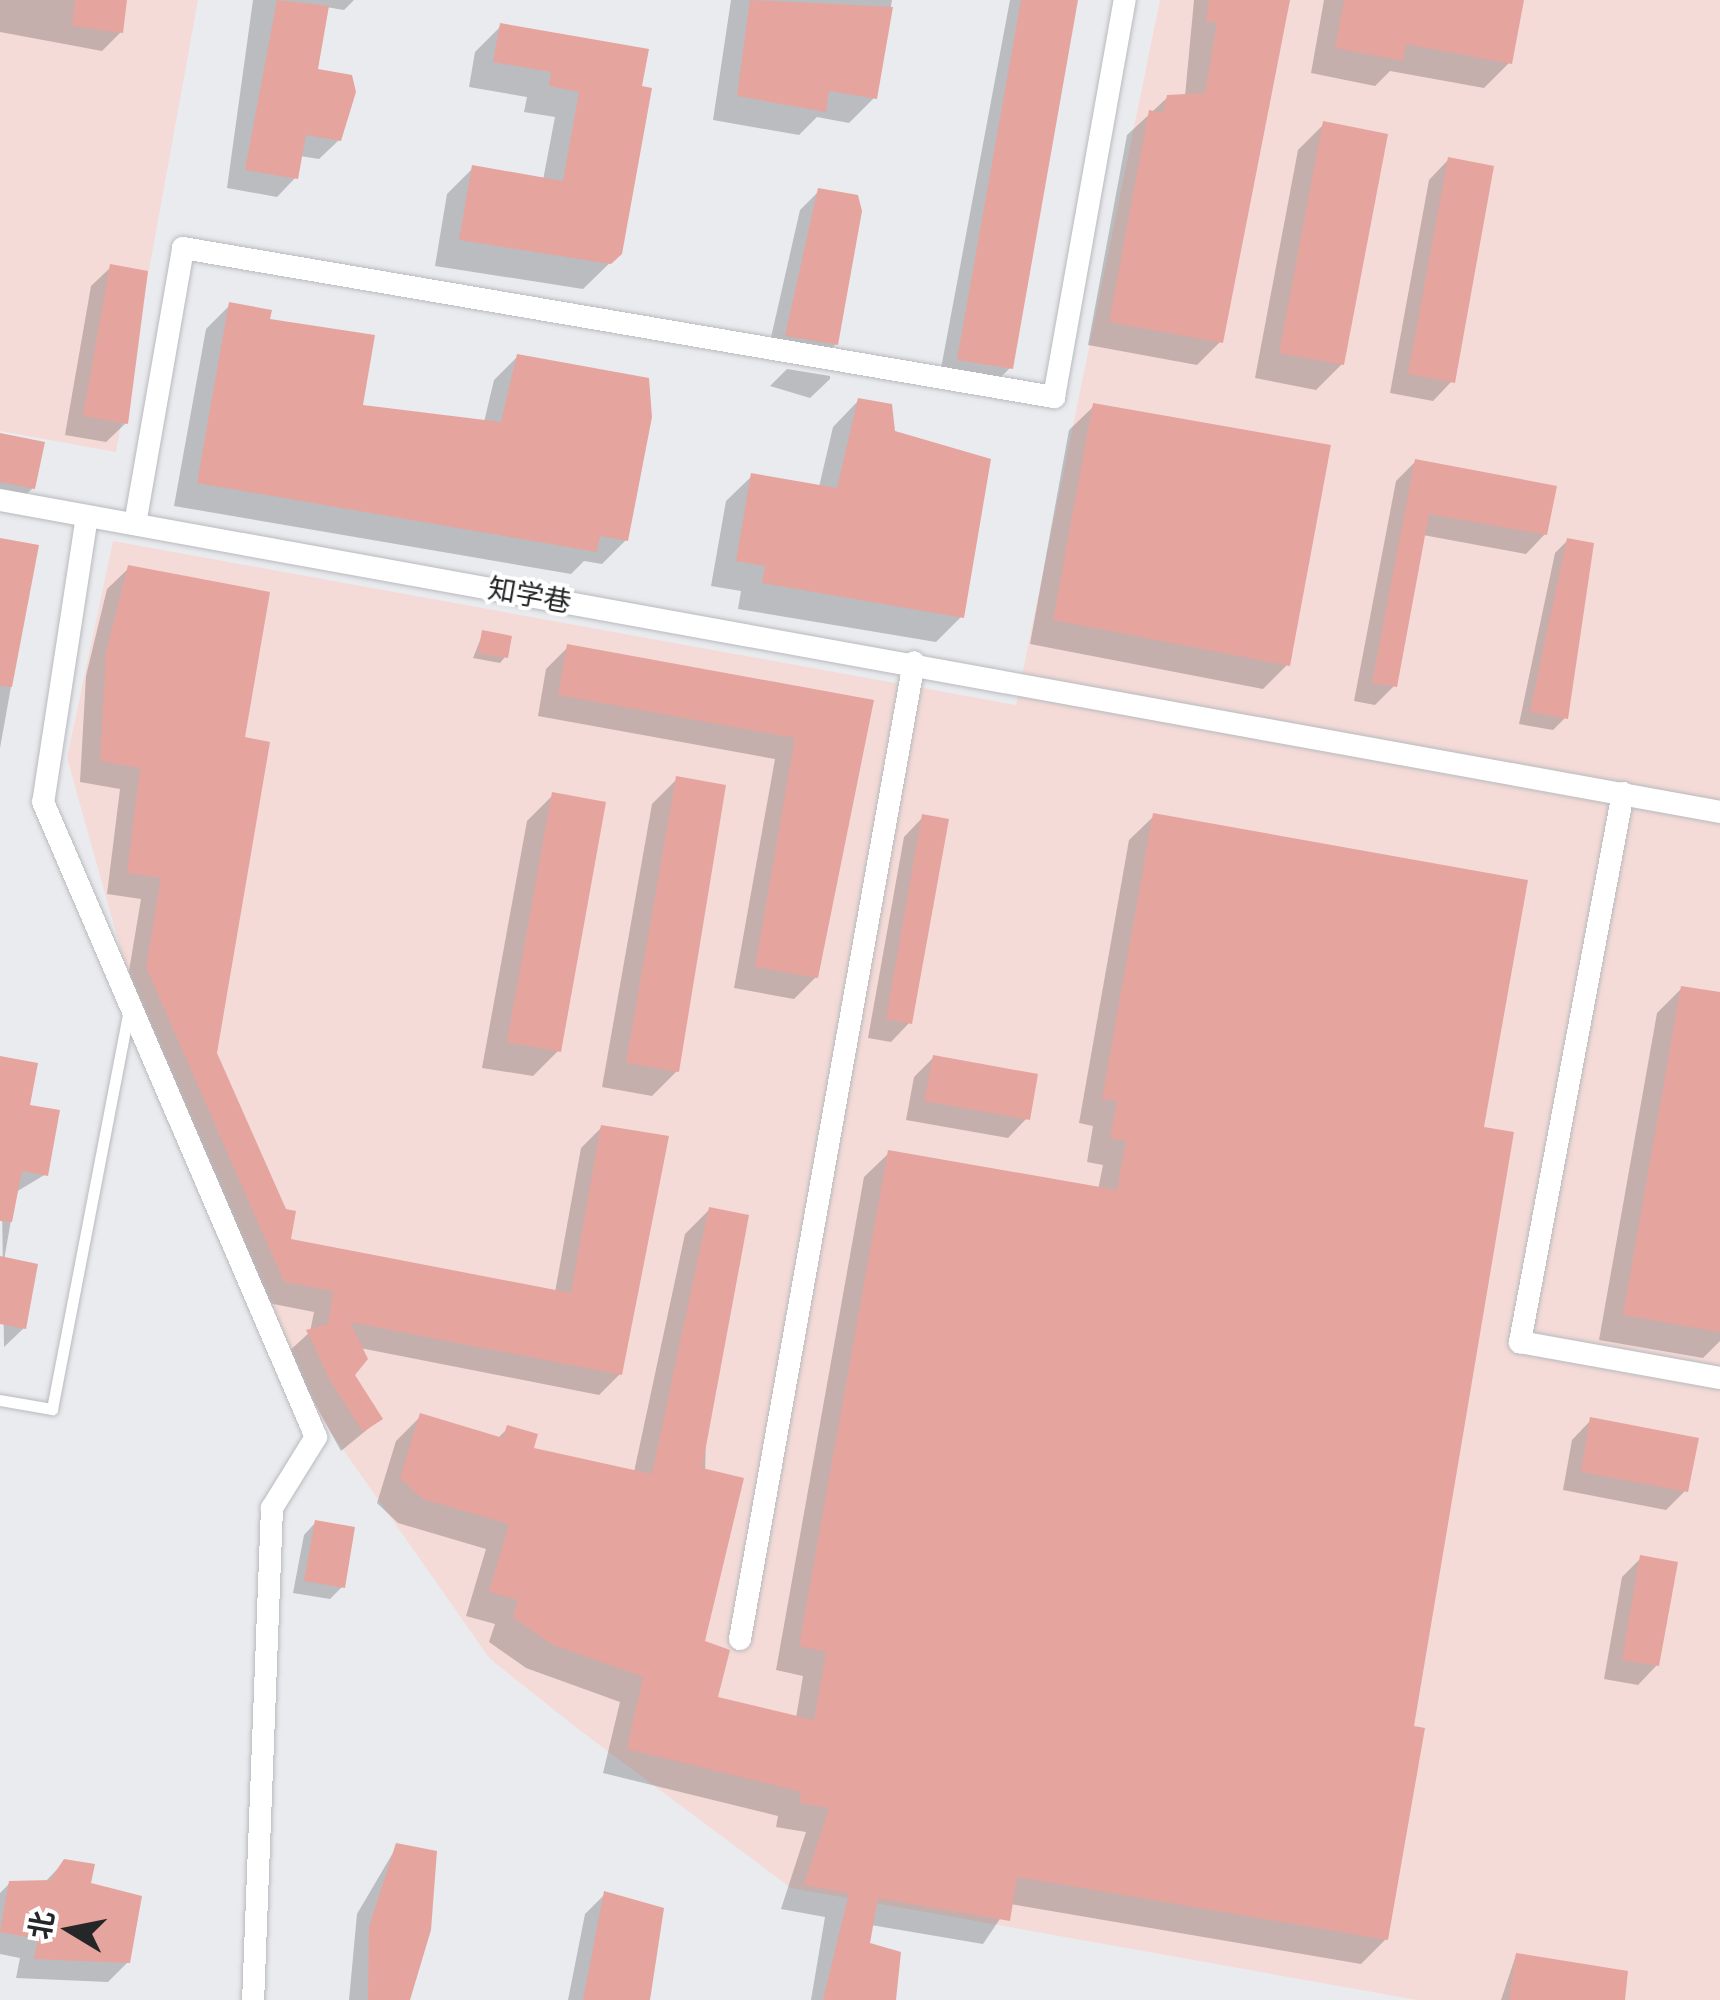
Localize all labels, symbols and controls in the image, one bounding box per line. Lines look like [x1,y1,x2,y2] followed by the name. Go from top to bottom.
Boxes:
[486,570,574,618] street label: 知学巷
[20,1880,120,1980] north arrow
[21,1908,60,1942] text: 北

